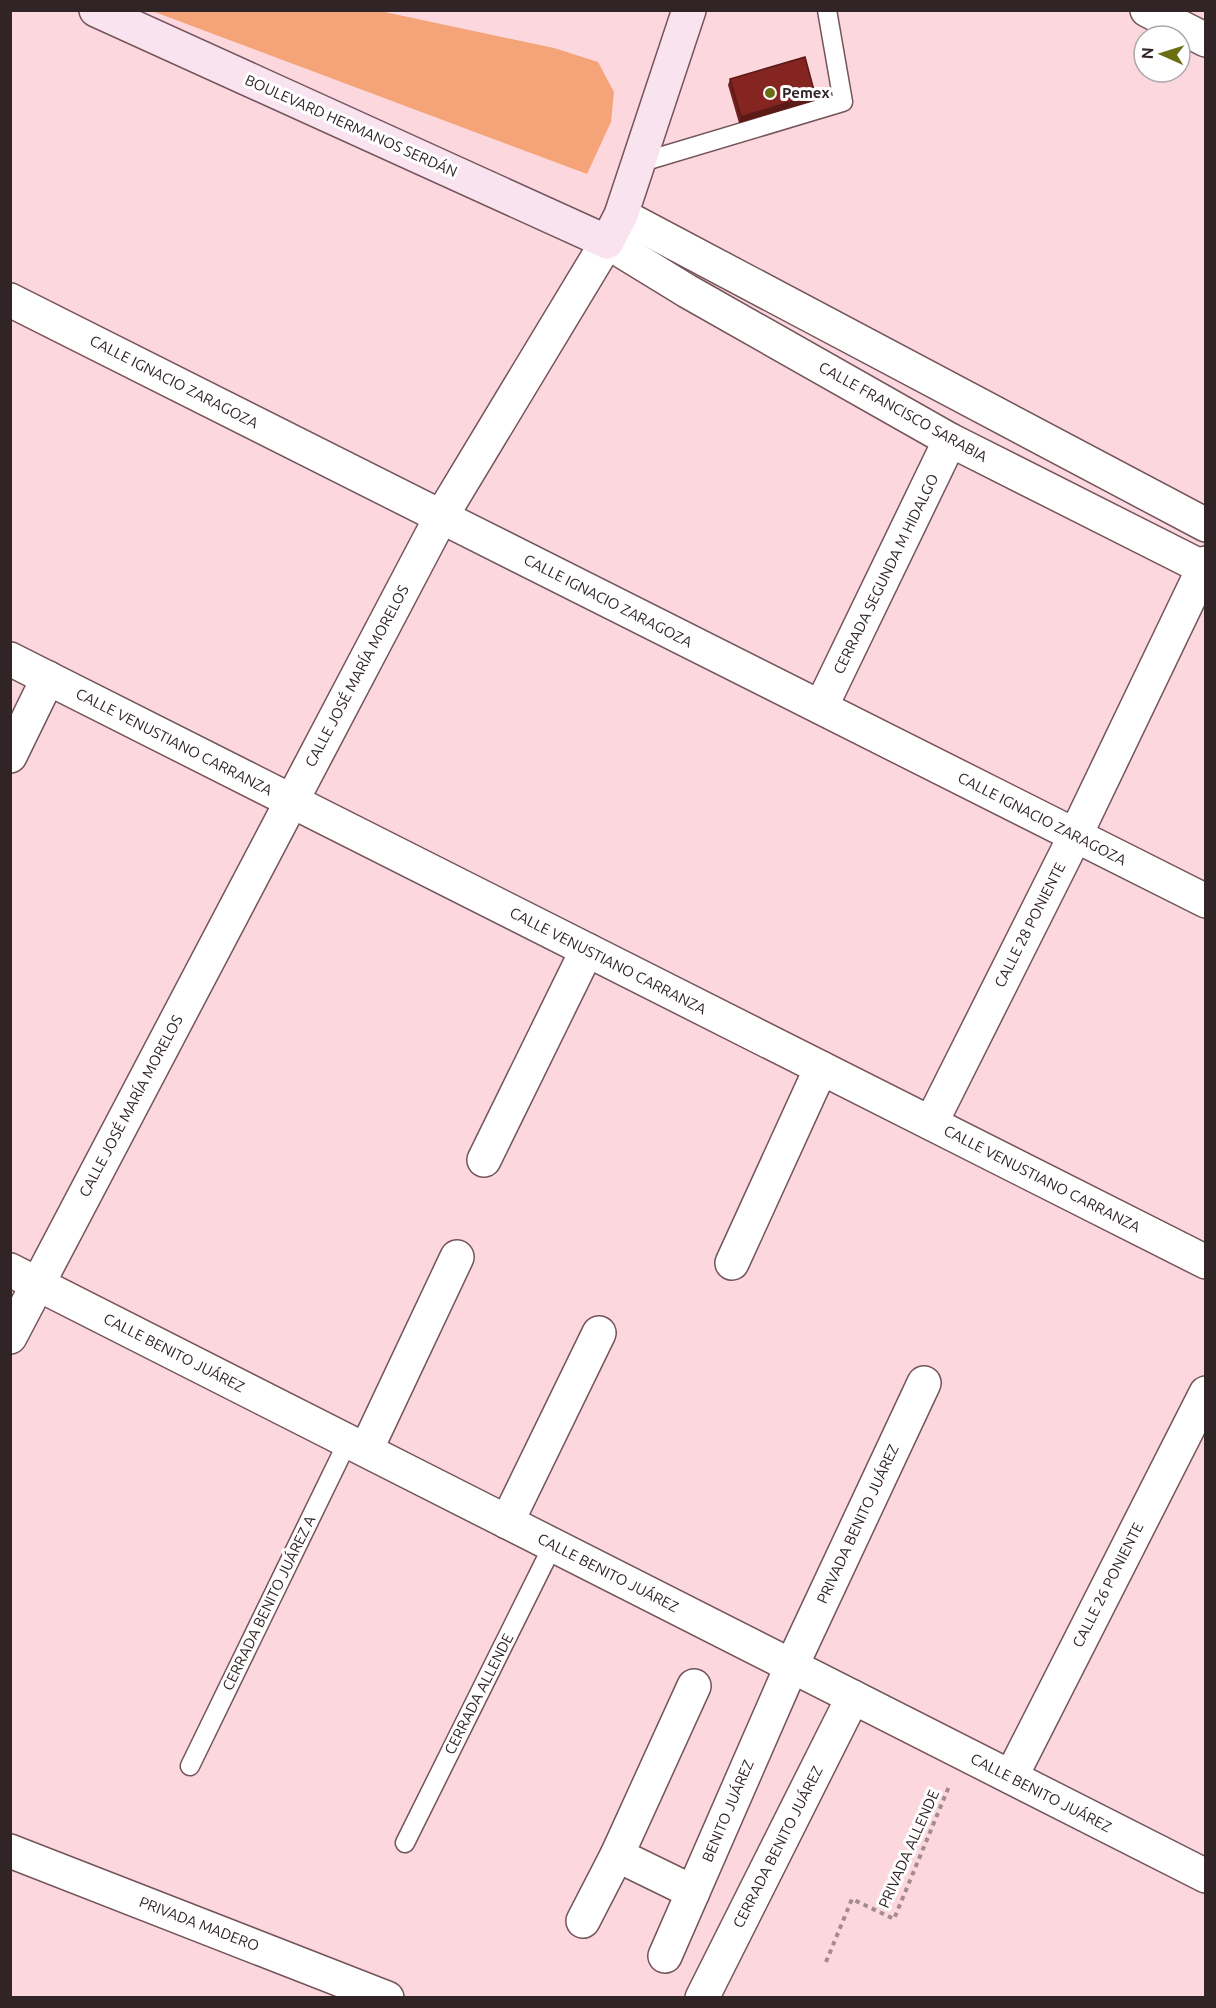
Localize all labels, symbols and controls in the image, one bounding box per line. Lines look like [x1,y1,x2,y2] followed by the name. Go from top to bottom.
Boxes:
[1132,24,1192,84] north arrow
[1138,47,1156,60] text: N
[242,71,460,180] street label: BOULEVARD HERMANOS SERDÁN
[782,84,830,101] place label: Pemex
[763,86,777,100] marker: Pemex
[87,332,261,432] street label: CALLE IGNACIO ZARAGOZA
[816,358,991,465] street label: CALLE FRANCISCO SARABIA
[830,471,942,677] street label: CERRADA SEGUNDA M HIDALGO
[521,551,695,651] street label: CALLE IGNACIO ZARAGOZA
[301,582,412,770] street label: CALLE JOSÉ MARÍA MORELOS
[73,684,276,799] street label: CALLE VENUSTIANO CARRANZA
[955,769,1129,869] street label: CALLE IGNACIO ZARAGOZA
[991,860,1068,990] street label: CALLE 28 PONIENTE
[507,903,710,1018] street label: CALLE VENUSTIANO CARRANZA
[75,1012,186,1200] street label: CALLE JOSÉ MARÍA MORELOS
[941,1121,1144,1236] street label: CALLE VENUSTIANO CARRANZA
[101,1310,247,1395] street label: CALLE BENITO JUÁREZ
[813,1442,902,1606] street label: PRIVADA BENITO JUÁREZ
[219,1512,319,1693] street label: CERRADA BENITO JUÁREZ A
[1069,1520,1146,1650] street label: CALLE 26 PONIENTE
[535,1530,681,1615] street label: CALLE BENITO JUÁREZ
[441,1631,516,1757] street label: CERRADA ALLENDE
[968,1750,1114,1835] street label: CALLE BENITO JUÁREZ
[698,1757,757,1864] street label: BENITO JUÁREZ
[729,1763,826,1931] street label: CERRADA BENITO JUÁREZ
[875,1787,942,1910] street label: PRIVADA ALLENDE
[137,1893,262,1954] street label: PRIVADA MADERO

